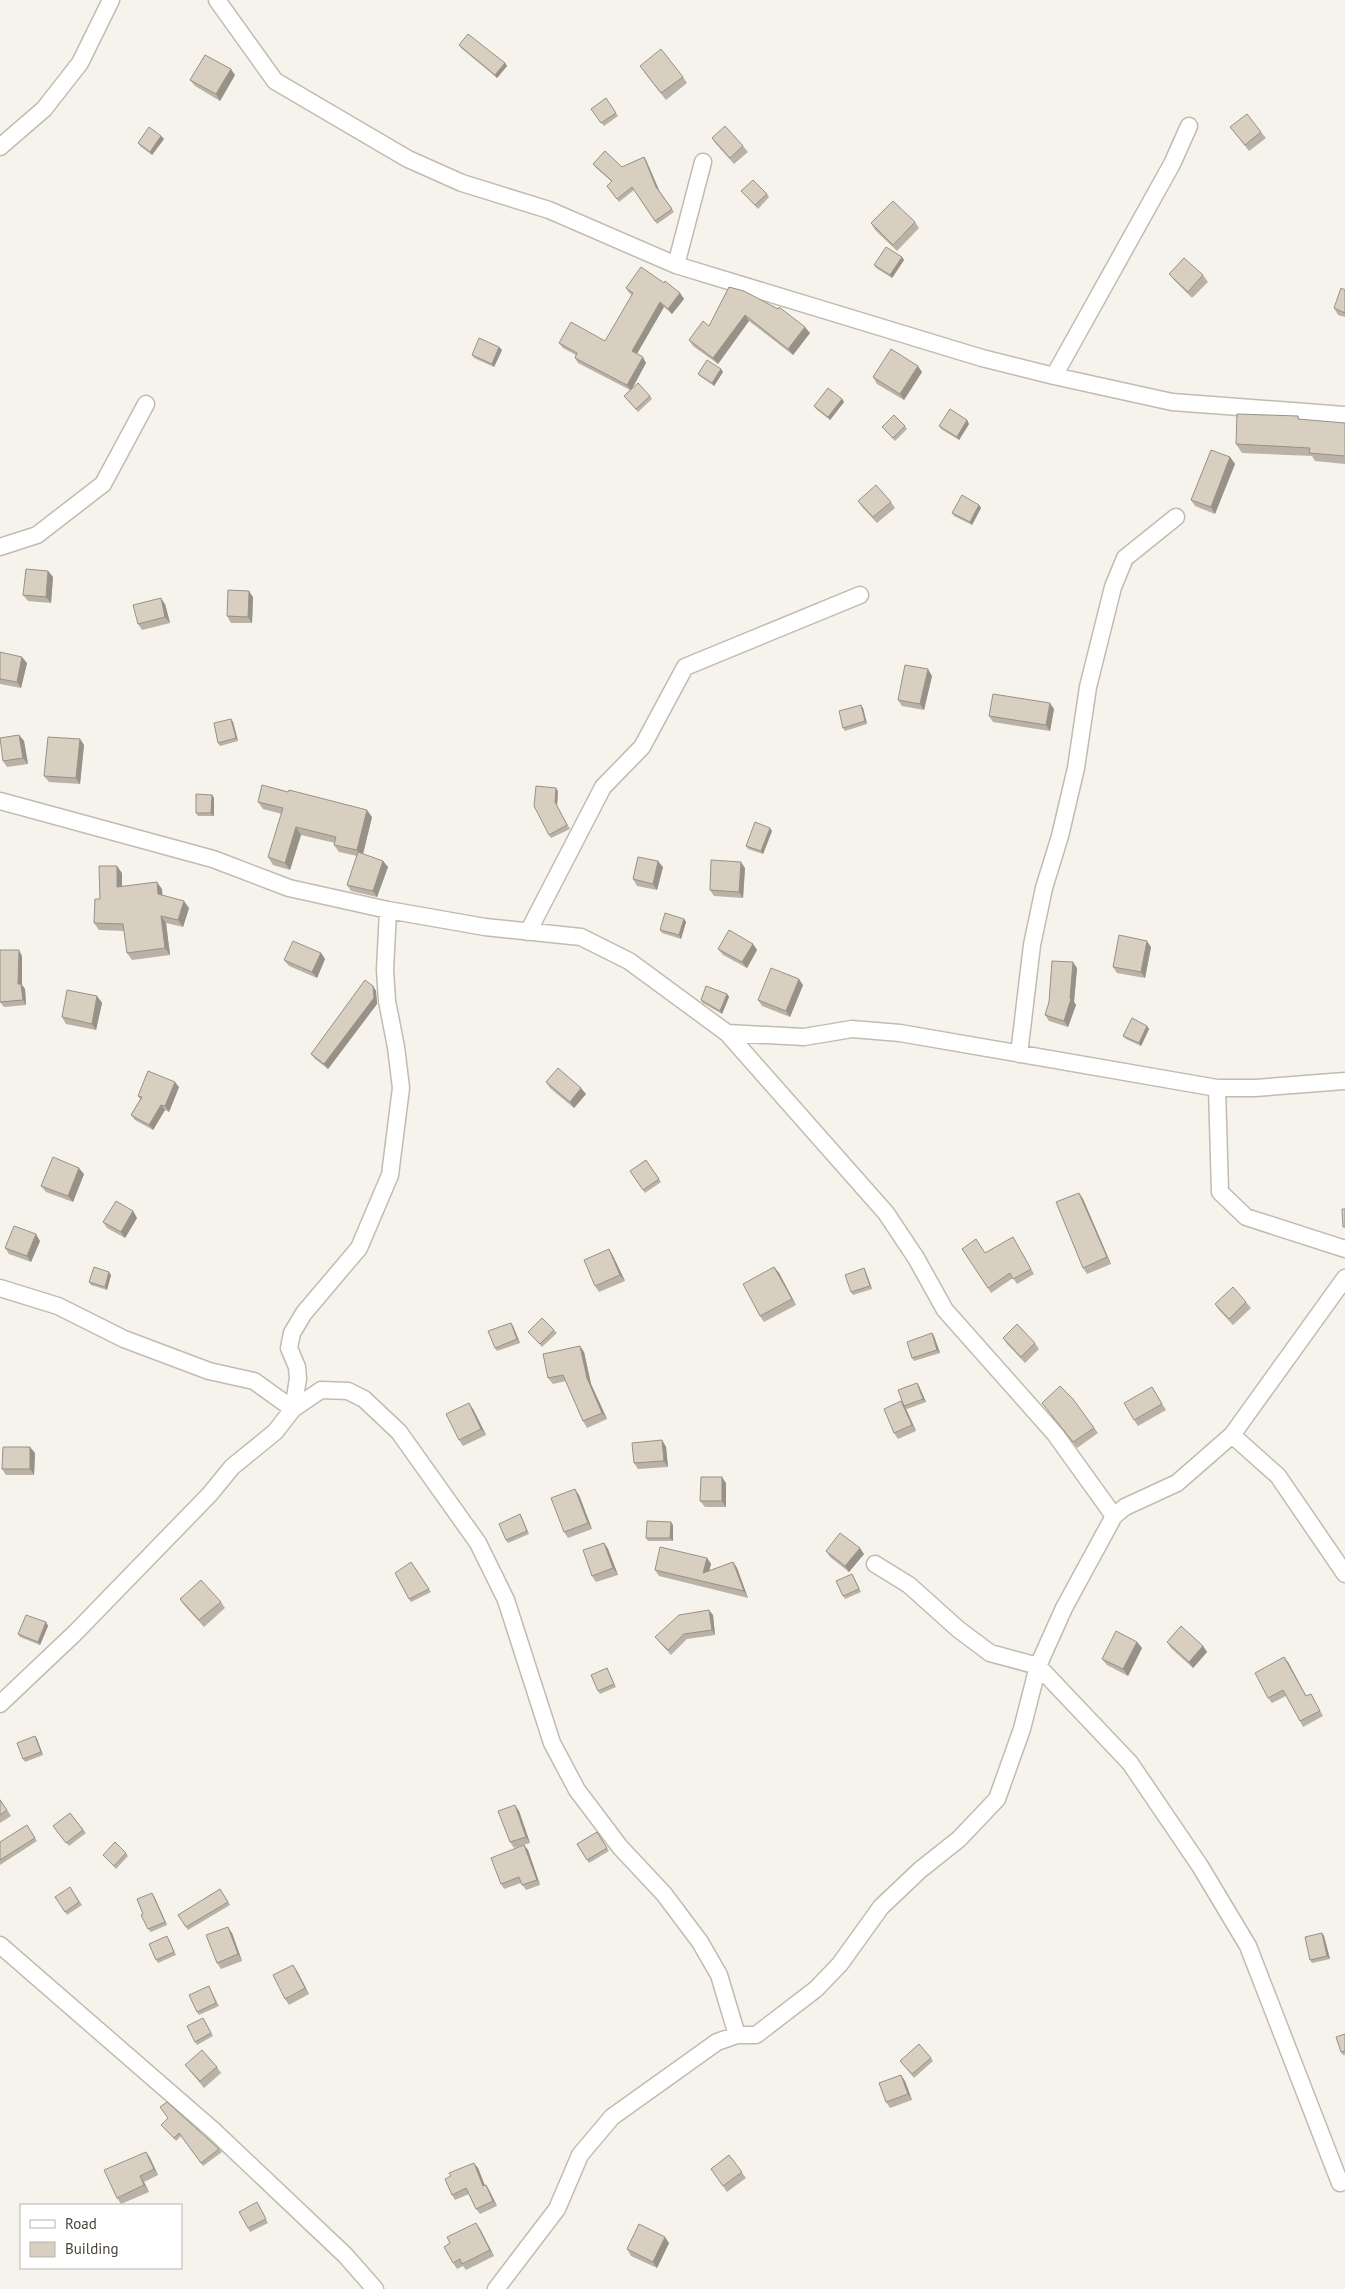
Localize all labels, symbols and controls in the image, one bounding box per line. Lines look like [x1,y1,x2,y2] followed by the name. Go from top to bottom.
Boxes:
[20,2204,182,2269] legend
[65,2214,97,2233] text: Road
[65,2239,119,2258] text: Building

